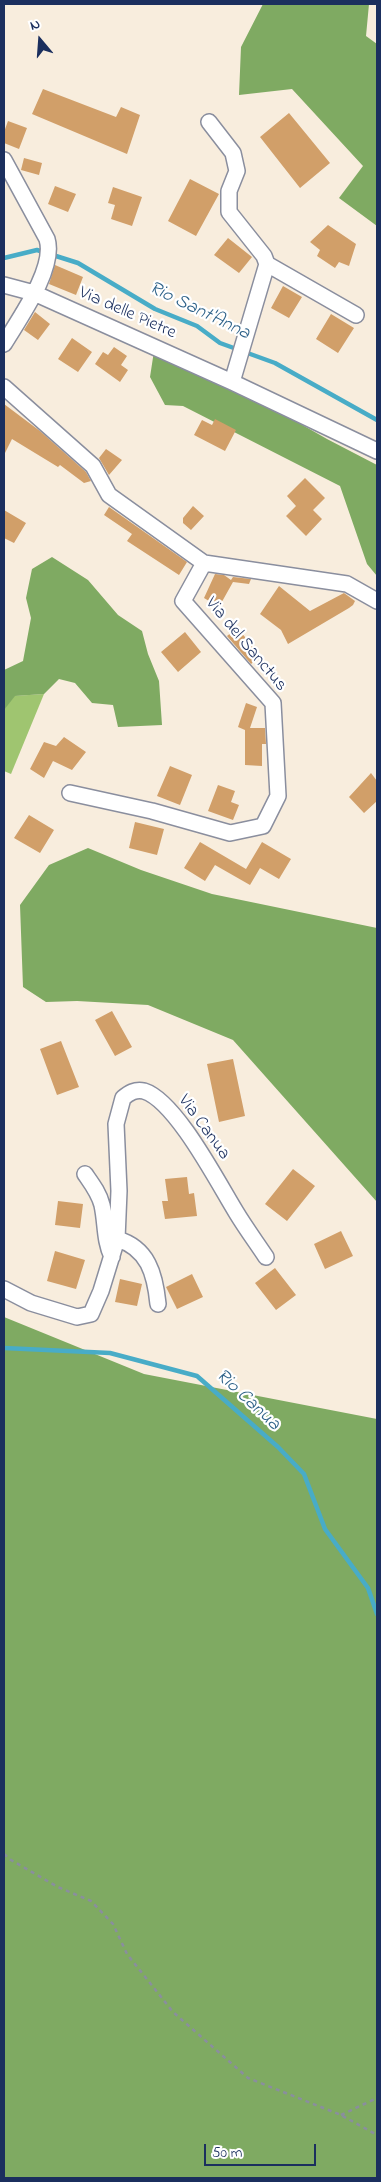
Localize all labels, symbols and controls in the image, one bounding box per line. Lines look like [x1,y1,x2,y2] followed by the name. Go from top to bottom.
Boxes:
[27,14,43,37] text: N
[15,15,65,65] north arrow
[145,278,253,346] water label: Rio Sant'Anna
[75,283,179,345] street label: Via delle Pietre
[199,594,291,696] street label: Via del Sanctus
[172,1091,234,1165] street label: Via Canua
[210,1365,284,1437] water label: Rio Canua
[206,2134,318,2166] scale bar
[212,2142,242,2164] text: 50 m

